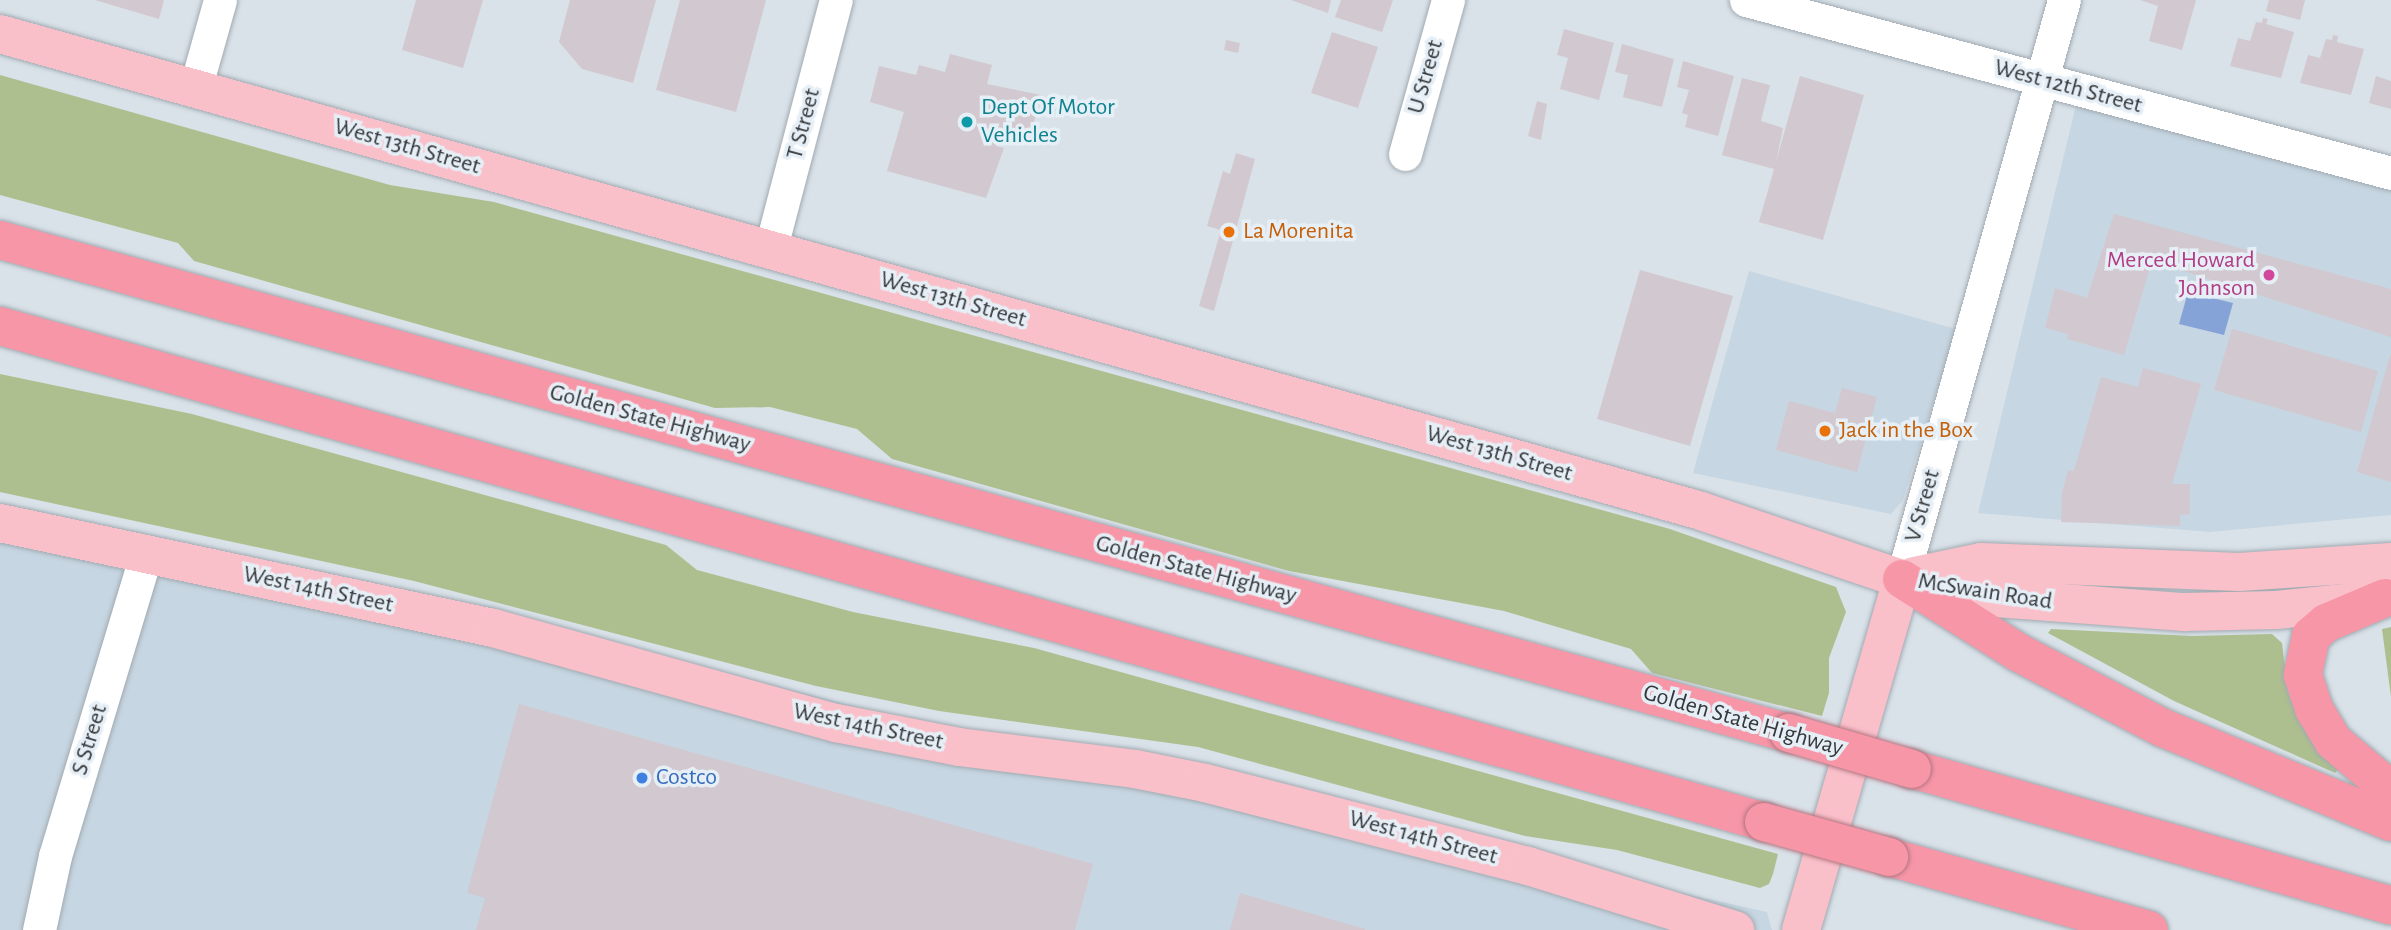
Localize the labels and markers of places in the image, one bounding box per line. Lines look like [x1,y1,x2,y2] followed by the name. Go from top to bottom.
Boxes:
[981,94,1115,150] place label: Dept Of Motor Vehicles
[959,114,975,130] marker: Dept Of Motor Vehicles
[1243,218,1354,246] place label: La Morenita
[1221,224,1237,240] marker: La Morenita
[2107,247,2255,303] place label: Merced Howard Johnson
[2261,267,2277,283] marker: Merced Howard Johnson
[1839,417,1973,445] place label: Jack in the Box
[1817,423,1833,439] marker: Jack in the Box
[656,764,717,792] place label: Costco
[634,770,650,786] marker: Costco

